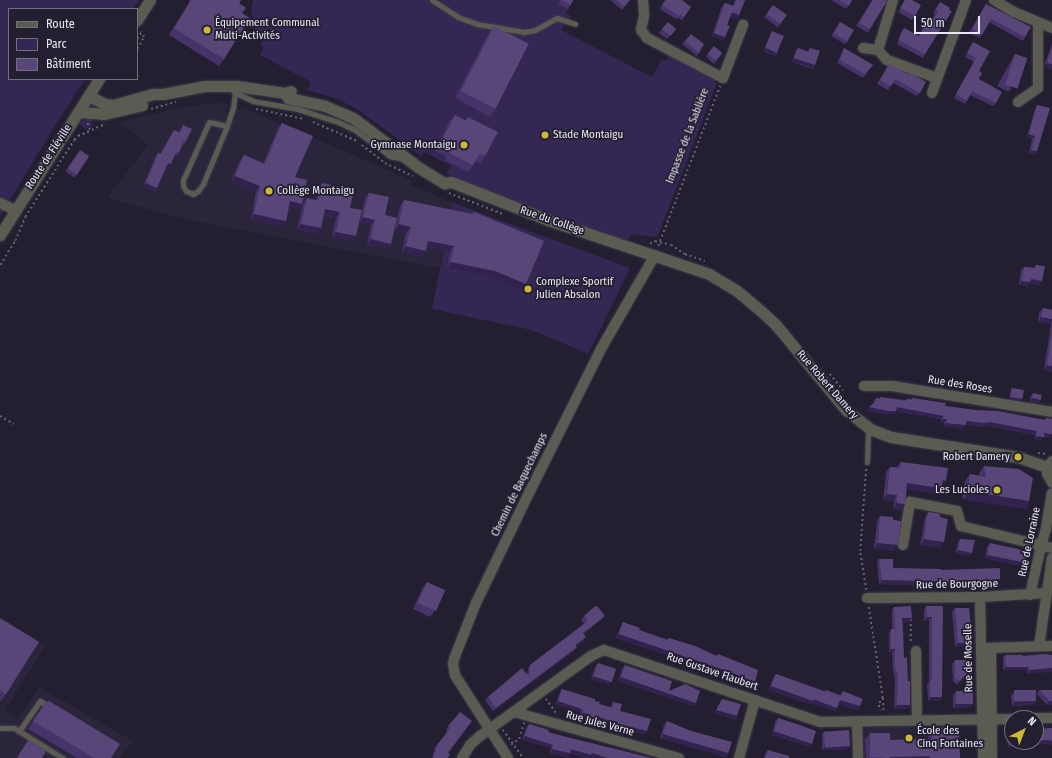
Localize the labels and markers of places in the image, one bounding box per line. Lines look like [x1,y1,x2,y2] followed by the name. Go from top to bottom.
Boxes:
[215,17,319,43] place label: Équipement Communal Multi-Activités
[202,25,212,35] marker: Équipement Communal Multi-Activités
[553,128,623,142] place label: Stade Montaigu
[540,130,550,140] marker: Stade Montaigu
[371,138,456,152] place label: Gymnase Montaigu
[459,140,469,150] marker: Gymnase Montaigu
[277,184,354,198] place label: Collège Montaigu
[264,186,274,196] marker: Collège Montaigu
[536,276,613,302] place label: Complexe Sportif Julien Absalon
[523,284,533,294] marker: Complexe Sportif Julien Absalon
[943,450,1010,464] place label: Robert Damery
[1013,452,1023,462] marker: Robert Damery
[935,483,989,497] place label: Les Lucioles
[992,485,1002,495] marker: Les Lucioles
[917,725,983,751] place label: École des Cinq Fontaines
[904,733,914,743] marker: École des Cinq Fontaines

